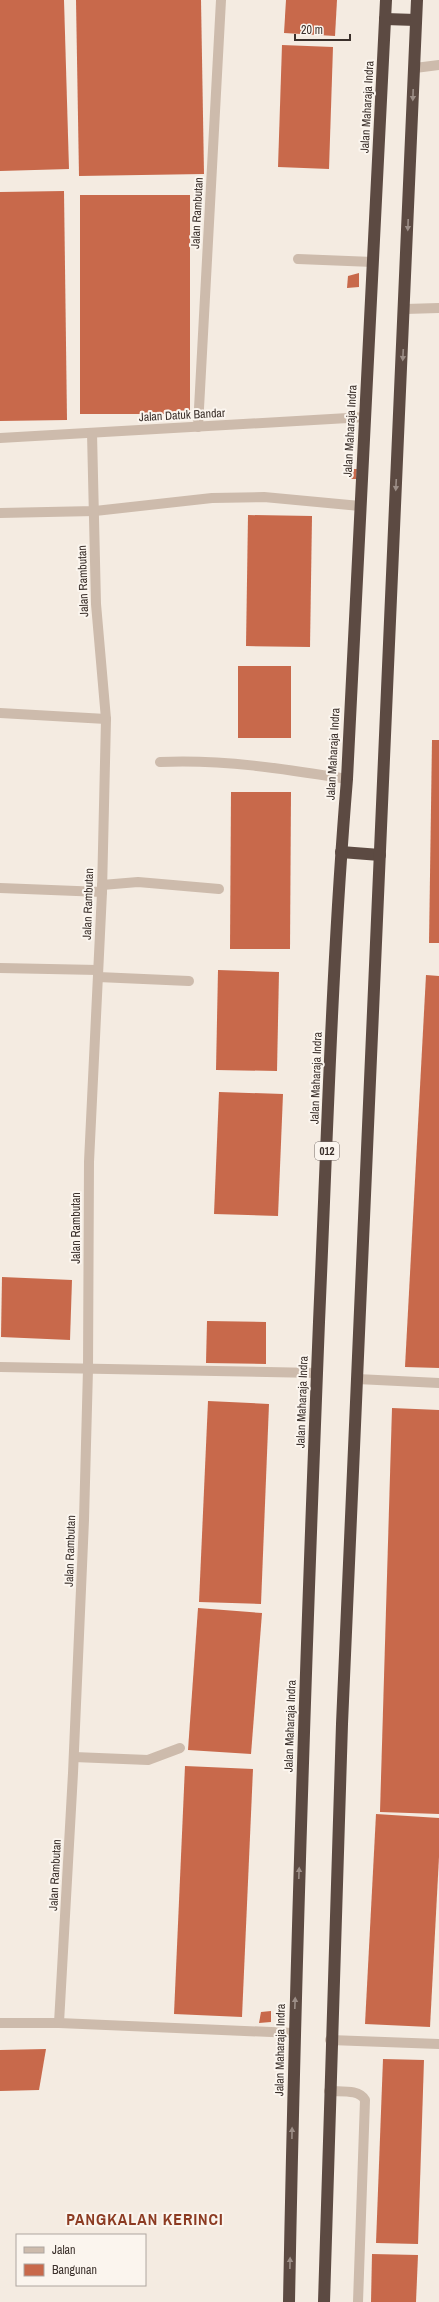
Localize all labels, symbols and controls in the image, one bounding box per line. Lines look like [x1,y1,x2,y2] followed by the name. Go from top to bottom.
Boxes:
[295,16,350,42] scale bar
[301,22,323,38] text: 20 m
[357,60,377,154] street label: Jalan Maharaja Indra
[410,89,417,101] one-way arrow
[187,177,207,249] street label: Jalan Rambutan
[405,219,412,231] one-way arrow
[399,349,406,361] one-way arrow
[340,384,360,478] street label: Jalan Maharaja Indra
[138,405,226,425] street label: Jalan Datuk Bandar
[393,479,400,491] one-way arrow
[74,545,92,617] street label: Jalan Rambutan
[323,707,343,801] street label: Jalan Maharaja Indra
[79,868,97,940] street label: Jalan Rambutan
[306,1031,326,1124] street label: Jalan Maharaja Indra
[315,1142,339,1160] road number: 012
[68,1192,84,1264] street label: Jalan Rambutan
[292,1355,312,1448] street label: Jalan Maharaja Indra
[61,1515,79,1587] street label: Jalan Rambutan
[280,1679,300,1772] street label: Jalan Maharaja Indra
[45,1839,65,1911] street label: Jalan Rambutan
[296,1867,303,1879] one-way arrow
[292,1996,298,2009] one-way arrow
[271,2003,289,2096] street label: Jalan Maharaja Indra
[289,2126,295,2139] one-way arrow
[66,2208,224,2230] district label: PANGKALAN KERINCI
[16,2234,146,2286] legend
[52,2242,76,2258] text: Jalan
[287,2256,293,2269] one-way arrow
[52,2262,97,2278] text: Bangunan

